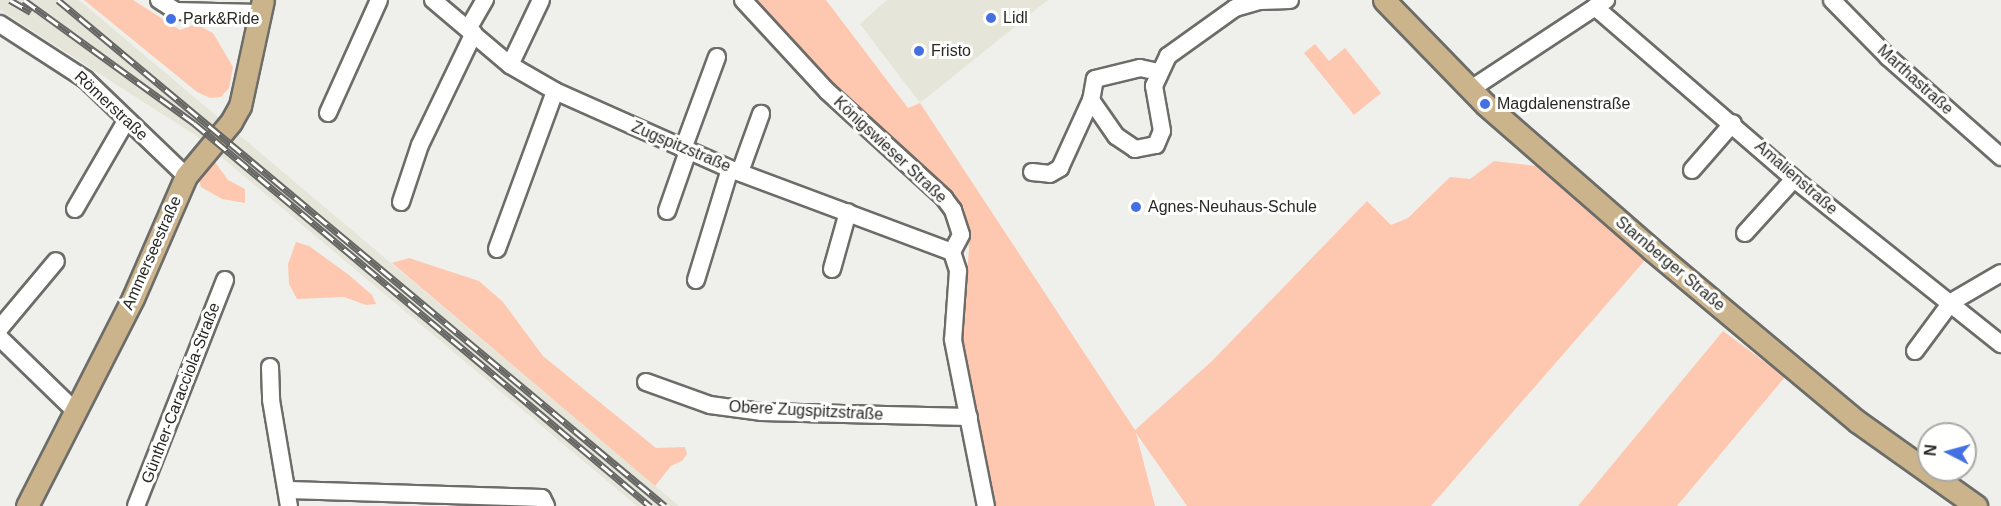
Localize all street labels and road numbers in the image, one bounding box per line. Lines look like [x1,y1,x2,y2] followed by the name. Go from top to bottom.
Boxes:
[1873,41,1957,119] street label: Marthastraße
[70,67,152,145] street label: Römerstraße
[829,93,951,207] street label: Königswieser Straße
[629,117,733,177] street label: Zugspitzstraße
[1751,137,1841,219] street label: Amalienstraße
[118,193,186,313] street label: Ammerseestraße
[1611,213,1729,315] street label: Starnberger Straße
[138,300,224,486] street label: Günther-Caracciola-Straße
[728,397,884,425] street label: Obere Zugspitzstraße

